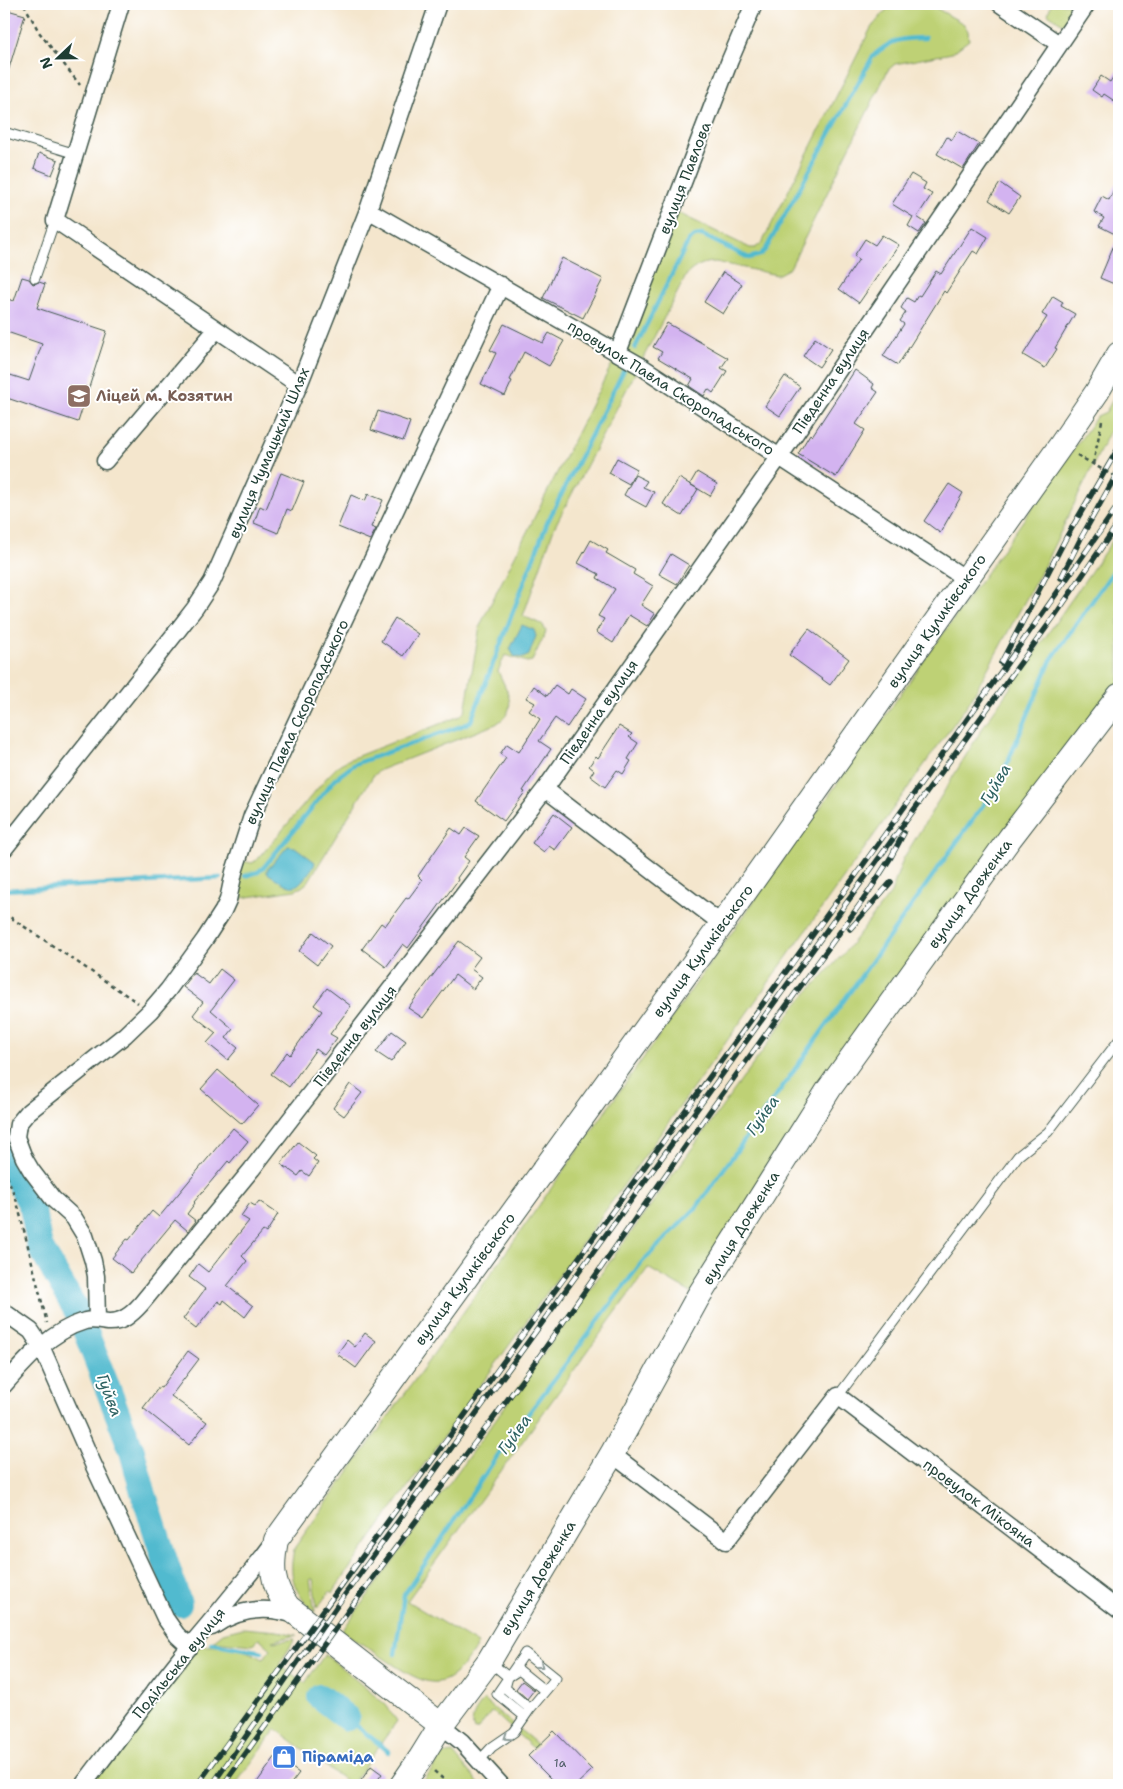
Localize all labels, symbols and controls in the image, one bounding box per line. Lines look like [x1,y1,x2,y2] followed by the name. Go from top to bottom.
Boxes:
[32,32,82,82] north arrow
[36,54,56,71] text: N
[654,118,716,237] street label: вулиця Павлова
[564,316,778,460] street label: провулок Павла Скоропадського
[788,324,874,438] street label: Південна вулиця
[224,364,314,541] street label: вулиця Чумацький Шлях
[66,383,92,409] school or university icon: Ліцей м. Козятин
[96,386,233,406] place label: Ліцей м. Козятин
[883,550,991,692] street label: вулиця Куликівського
[241,616,353,828] street label: вулиця Павла Скоропадського
[555,656,643,768] street label: Південна вулиця
[975,760,1016,809] water label: Гуйва
[923,835,1017,953] street label: вулиця Довженка
[648,881,758,1021] street label: вулиця Куликівського
[309,981,401,1091] street label: Південна вулиця
[741,1091,784,1139] water label: Гуйва
[698,1167,784,1289] street label: вулиця Довженка
[410,1209,520,1349] street label: вулиця Куликівського
[92,1371,127,1420] water label: Гуйва
[493,1410,536,1458] water label: Гуйва
[919,1454,1039,1552] street label: провулок Мікояна
[496,1516,581,1639] street label: вулиця Довженка
[128,1603,230,1723] street label: Подільська вулиця
[534,1659,544,1668] one-way arrow
[503,1731,513,1740] one-way arrow
[271,1744,297,1770] shop icon: Піраміда
[302,1747,375,1767] place label: Піраміда
[554,1755,567,1771] house number: 1а

